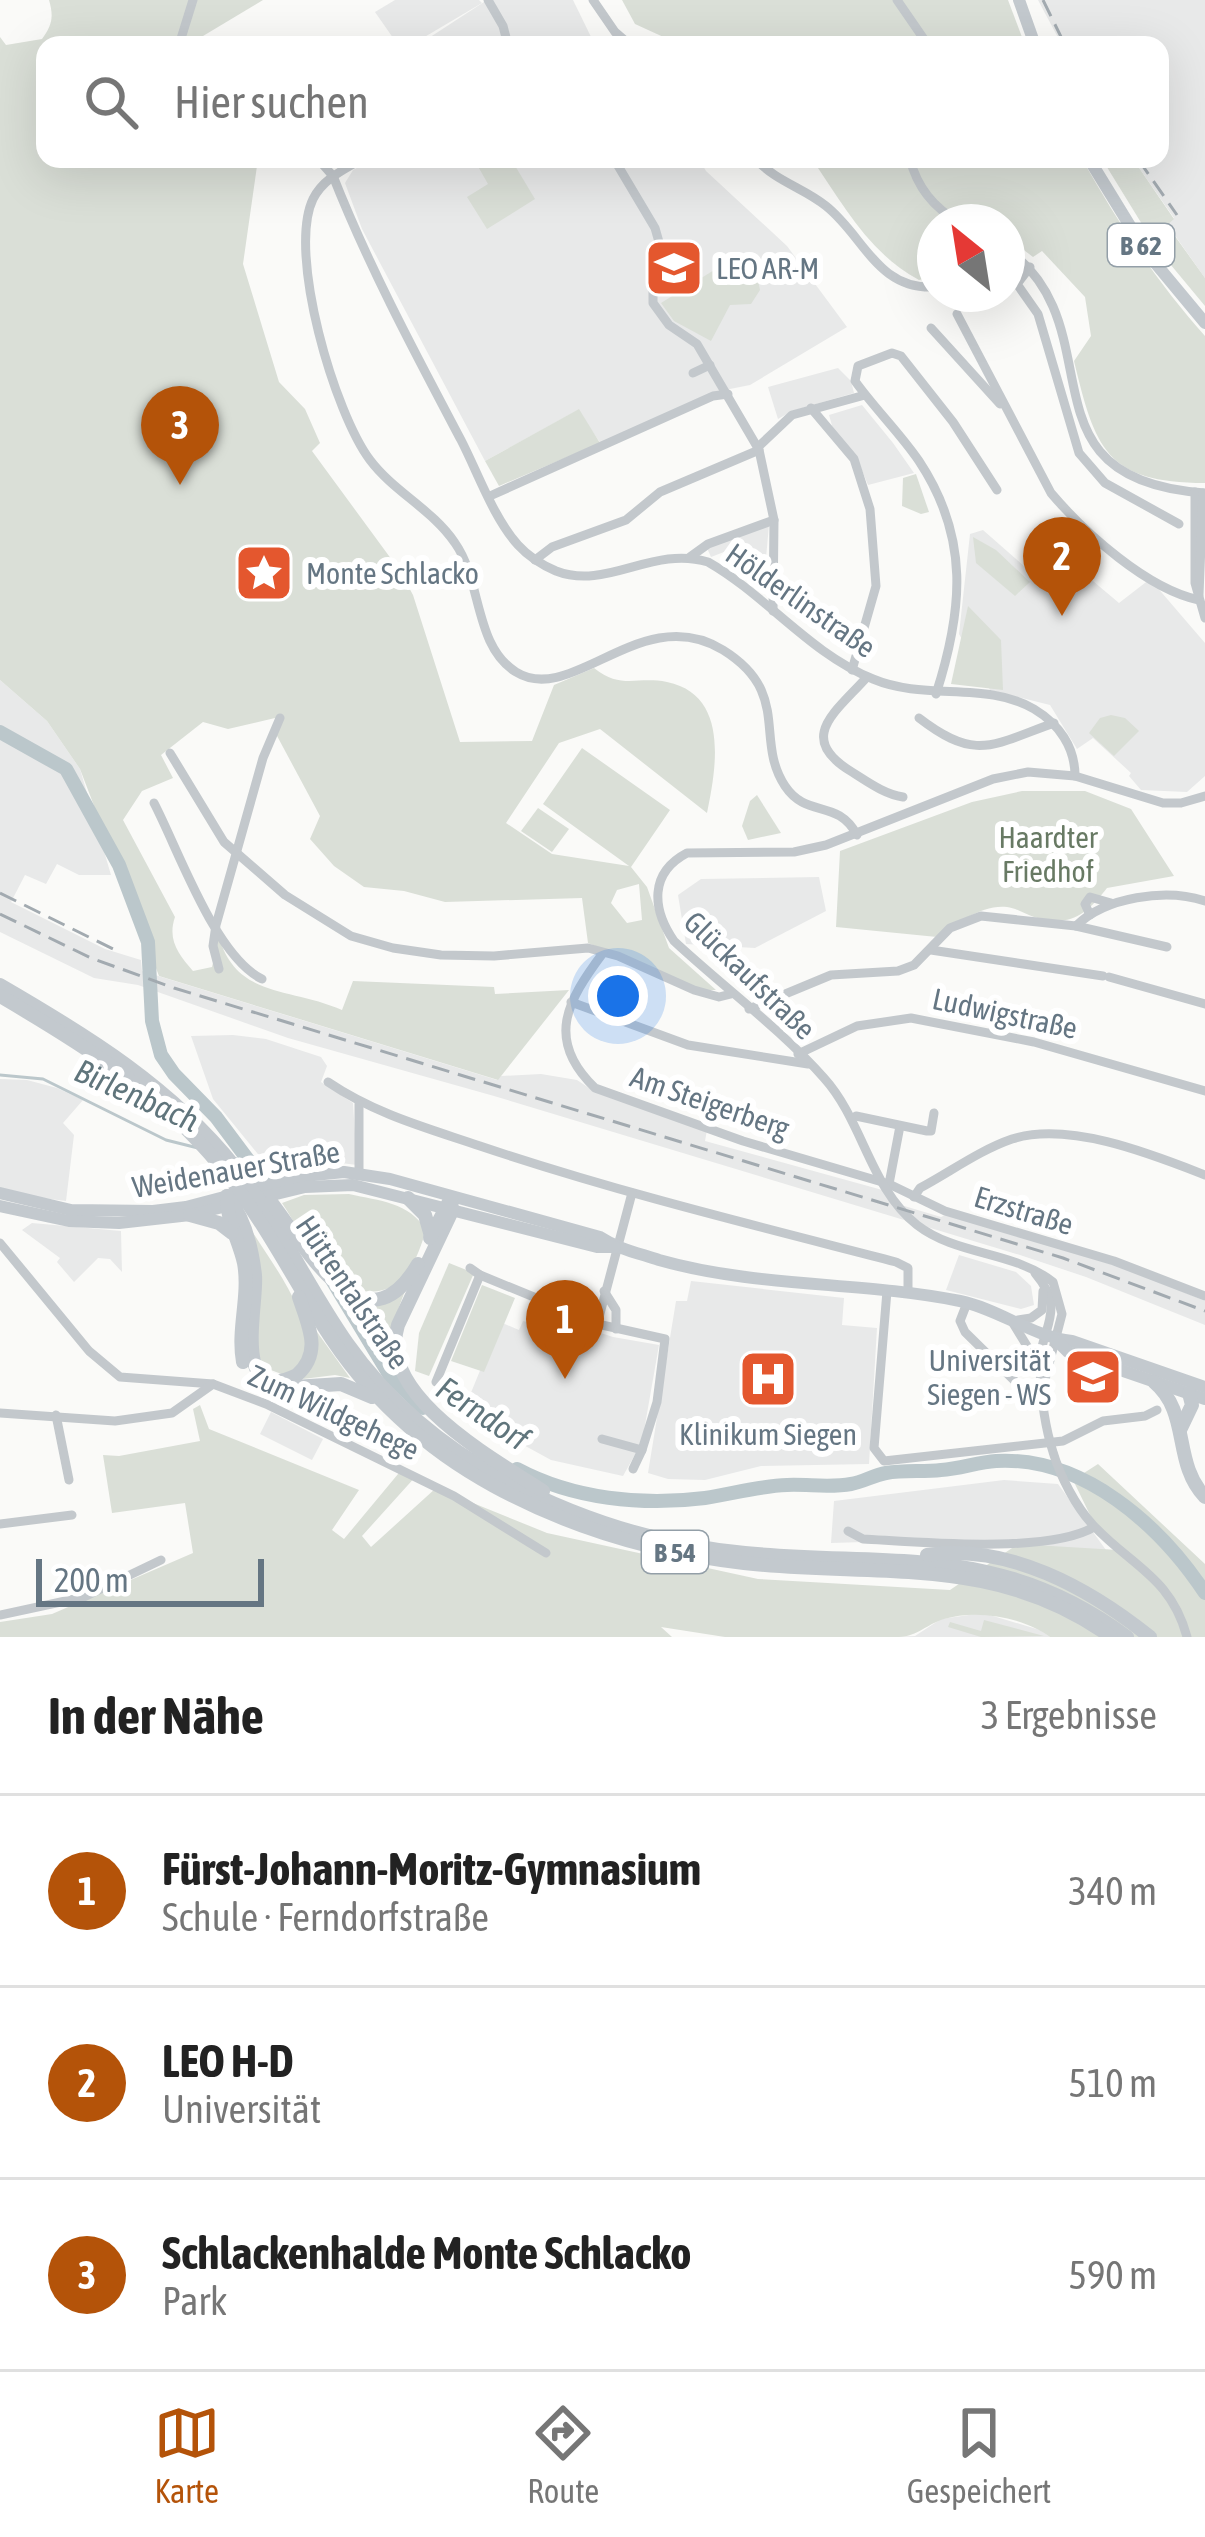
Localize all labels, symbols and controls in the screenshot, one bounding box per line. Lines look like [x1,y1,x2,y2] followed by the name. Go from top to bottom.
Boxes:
[36,36,1169,168] search box
[78,69,144,135] icon: search
[174,76,369,128] text: Hier suchen
[917,204,1025,312] north arrow
[1108,224,1174,266] road number: B 62
[643,237,705,299] school or university icon: LEO AR-M
[716,251,819,285] place label: LEO AR-M
[141,386,219,485] pin: 3
[1023,517,1101,616] pin: 2
[720,536,882,664] street label: Hölderlinstraße
[233,542,295,604] place icon: Monte Schlacko
[306,556,479,590] place label: Monte Schlacko
[998,820,1099,888] park label: Haardter Friedhof
[678,904,822,1046] street label: Glückaufstraße
[588,966,648,1026] your location
[929,981,1081,1045] street label: Ludwigstraße
[69,1051,205,1139] water label: Birlenbach
[626,1059,794,1145] street label: Am Steigerberg
[130,1134,342,1204] street label: Weidenauer Straße
[970,1179,1078,1241] street label: Erzstraße
[289,1209,417,1375] street label: Hüttentalstraße
[526,1280,604,1379] pin: 1
[927,1343,1051,1411] place label: Universität Siegen - WS
[1062,1346,1124,1408] school or university icon: Universität Siegen - WS
[737,1348,799,1410] hospital icon: Klinikum Siegen
[243,1358,425,1466] street label: Zum Wildgehege
[430,1368,538,1459] water label: Ferndorf
[679,1417,857,1451] place label: Klinikum Siegen
[642,1531,708,1573] road number: B 54
[36,1553,264,1606] scale bar
[54,1561,129,1599] text: 200 m
[48,1686,264,1745] text: In der Nähe
[981,1693,1157,1737] text: 3 Ergebnisse
[162,1843,701,1895] text: Fürst-Johann-Moritz-Gymnasium
[78,1869,96,1913] text: 1
[1069,1869,1157,1913] text: 340 m
[162,1895,489,1939] text: Schule · Ferndorfstraße
[162,2035,294,2087] text: LEO H-D
[78,2061,96,2105] text: 2
[1069,2061,1157,2105] text: 510 m
[162,2087,321,2131] text: Universität
[162,2227,691,2279] text: Schlackenhalde Monte Schlacko
[78,2253,96,2297] text: 3
[1069,2253,1157,2297] text: 590 m
[162,2279,227,2323] text: Park
[154,2400,220,2510] tab: Karte
[527,2400,599,2510] tab: Route
[907,2400,1051,2510] tab: Gespeichert

